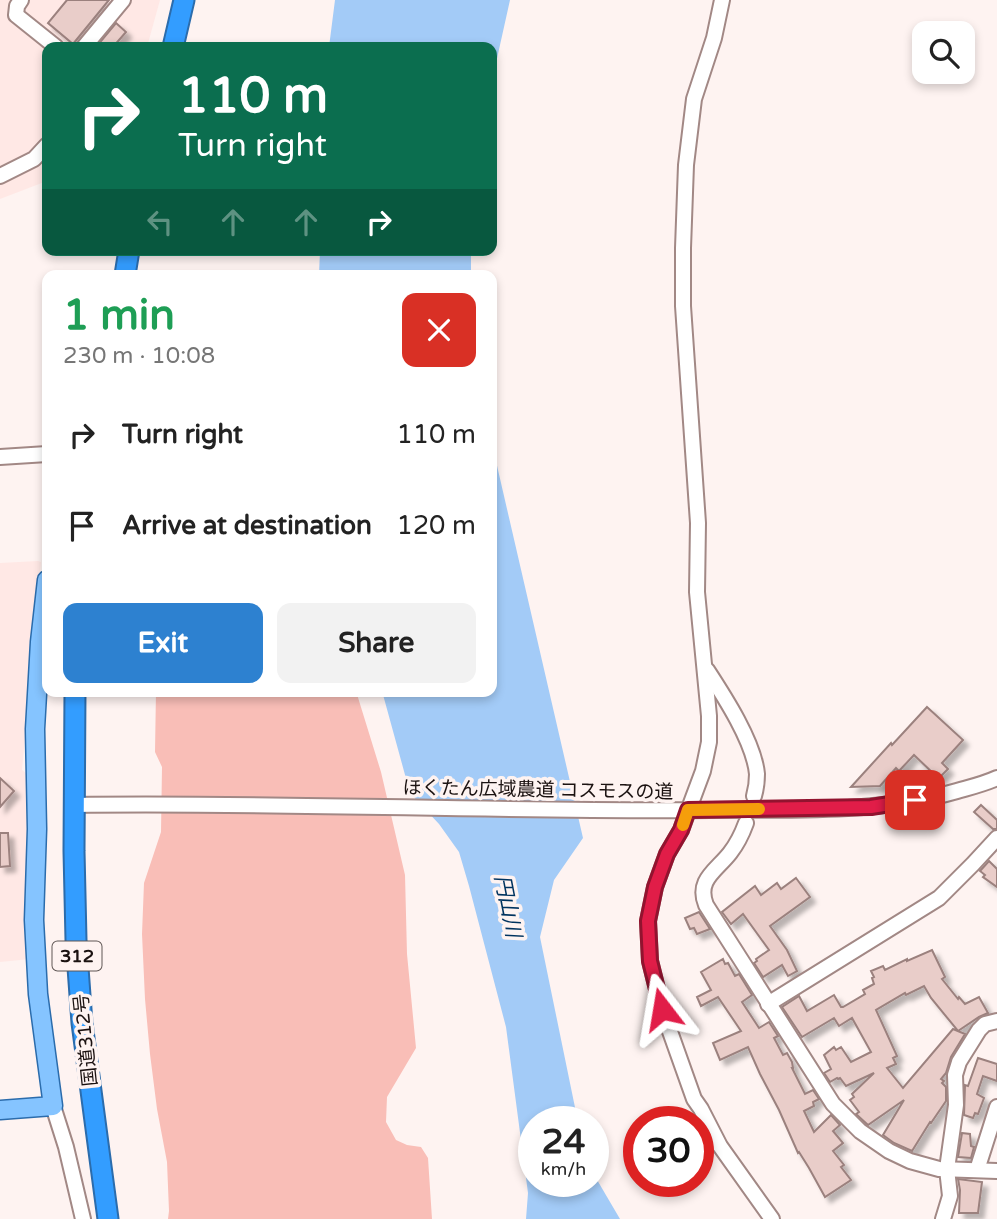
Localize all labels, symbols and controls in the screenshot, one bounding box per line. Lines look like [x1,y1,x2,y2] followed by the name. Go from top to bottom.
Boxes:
[912,21,975,84] map controls
[912,21,975,84] button: search
[178,67,328,126] text: 110 m
[63,70,154,161] icon: right
[178,127,327,165] text: Turn right
[141,203,179,241] icon: left
[214,203,252,241] icon: ahead
[287,203,325,241] icon: ahead
[360,203,398,241] icon: right
[63,290,175,341] text: 1 min
[402,293,476,367] button: close
[63,342,215,370] text: 230 m · 10:08
[63,416,101,454] icon: right
[122,419,243,450] text: Turn right
[396,419,476,450] text: 110 m
[63,507,101,545] icon: arrive
[122,510,372,541] text: Arrive at destination
[396,510,476,541] text: 120 m
[63,603,263,683] button: Exit
[277,603,476,683] button: Share
[885,770,945,830] pin
[402,777,674,803] street label: ほくたん広域農道 コスモスの道
[896,781,934,819] icon: arrive
[489,873,526,941] water label: 円山川
[52,942,102,971] road number: 312
[625,972,699,1046] position arrow
[70,993,102,1087] street label: 国道312号
[623,1106,714,1197] speed limit sign: 30
[542,1121,585,1163] text: 24
[541,1158,586,1180] text: km/h

